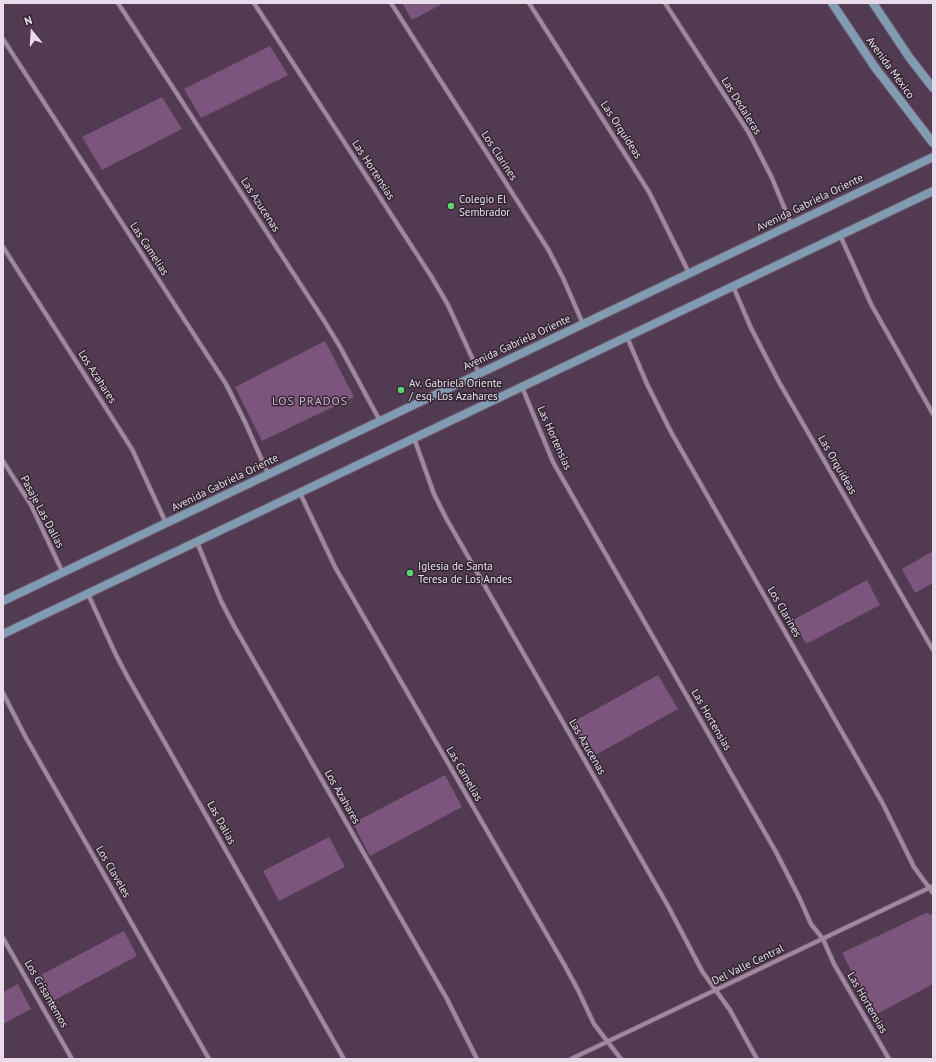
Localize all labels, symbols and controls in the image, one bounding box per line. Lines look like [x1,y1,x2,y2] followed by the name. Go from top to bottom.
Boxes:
[12,12,52,52] north arrow
[23,13,34,28] text: N
[863,34,917,102] street label: Avenida México
[718,75,764,137] street label: Las Dedaleras
[597,99,645,161] street label: Las Orquídeas
[478,129,520,183] street label: Los Clarines
[349,138,397,202] street label: Las Hortensias
[754,171,866,235] street label: Avenida Gabriela Oriente
[238,175,282,235] street label: Las Azucenas
[459,193,510,219] place label: Colegio El Sembrador
[446,201,456,211] marker: Colegio El Sembrador
[127,220,171,278] street label: Las Camelias
[461,312,573,374] street label: Avenida Gabriela Oriente
[75,348,119,406] street label: Los Azahares
[409,377,502,403] place label: Av. Gabriela Oriente / esq. Los Azahares
[396,385,406,395] marker: Av. Gabriela Oriente / esq. Los Azahares
[272,395,348,409] district label: LOS PRADOS
[534,404,574,472] street label: Las Hortensias
[815,433,859,497] street label: Las Orquídeas
[169,451,281,515] street label: Avenida Gabriela Oriente
[17,474,67,550] street label: Pasaje Las Dalias
[418,560,512,586] place label: Iglesia de Santa Teresa de Los Andes
[405,568,415,578] marker: Iglesia de Santa Teresa de Los Andes
[764,584,804,640] street label: Los Clarines
[688,687,734,753] street label: Las Hortensias
[566,717,608,777] street label: Las Azucenas
[443,744,485,804] street label: Las Camelias
[321,768,363,826] street label: Los Azahares
[204,799,238,847] street label: Las Dalias
[93,844,133,900] street label: Los Claveles
[710,942,786,988] street label: Del Valle Central
[21,958,71,1030] street label: Los Crisantemos
[844,970,890,1036] street label: Las Hortensias

